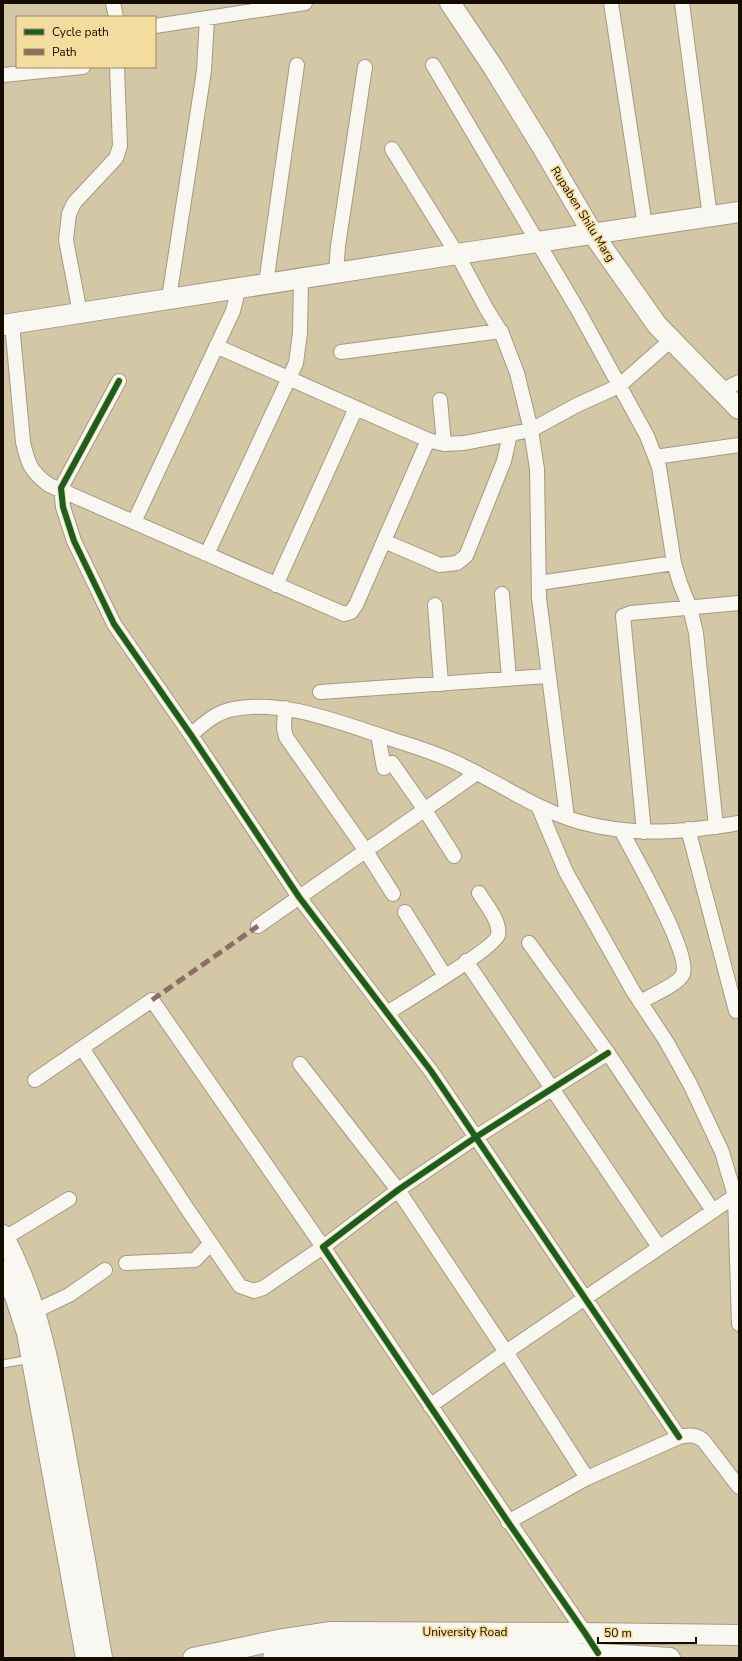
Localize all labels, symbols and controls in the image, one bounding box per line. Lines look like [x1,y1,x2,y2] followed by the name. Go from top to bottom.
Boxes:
[16,16,156,68] legend
[52,24,109,40] text: Cycle path
[52,44,77,60] text: Path
[547,163,619,265] street label: Rupaben Shilu Marg
[598,1619,696,1645] scale bar
[422,1624,508,1640] street label: University Road
[604,1625,632,1641] text: 50 m

